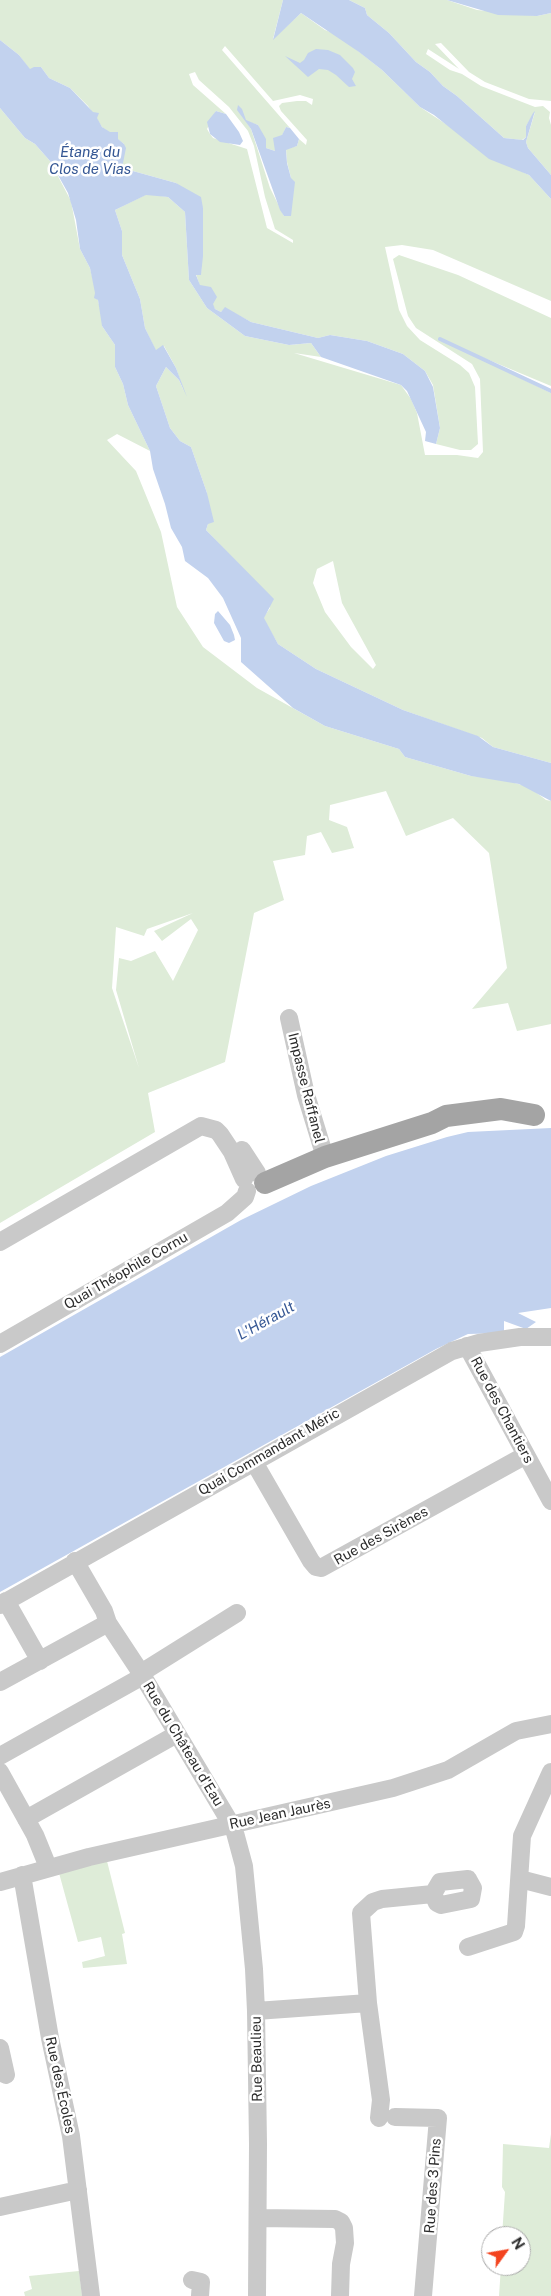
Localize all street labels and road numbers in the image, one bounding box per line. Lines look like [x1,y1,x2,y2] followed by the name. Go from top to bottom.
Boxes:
[284,1031,328,1145] street label: Impasse Raffanel
[61,1229,191,1313] street label: Quai Théophile Cornu
[467,1354,537,1466] street label: Rue des Chantiers
[195,1405,343,1499] street label: Quai Commandant Méric
[331,1503,431,1569] street label: Rue des Sirènes
[139,1679,227,1809] street label: Rue du Château d'Eau
[228,1795,332,1833] street label: Rue Jean Jaurès
[248,2016,266,2102] street label: Rue Beaulieu
[42,2035,78,2135] street label: Rue des Écoles
[421,2138,445,2234] street label: Rue des 3 Pins

